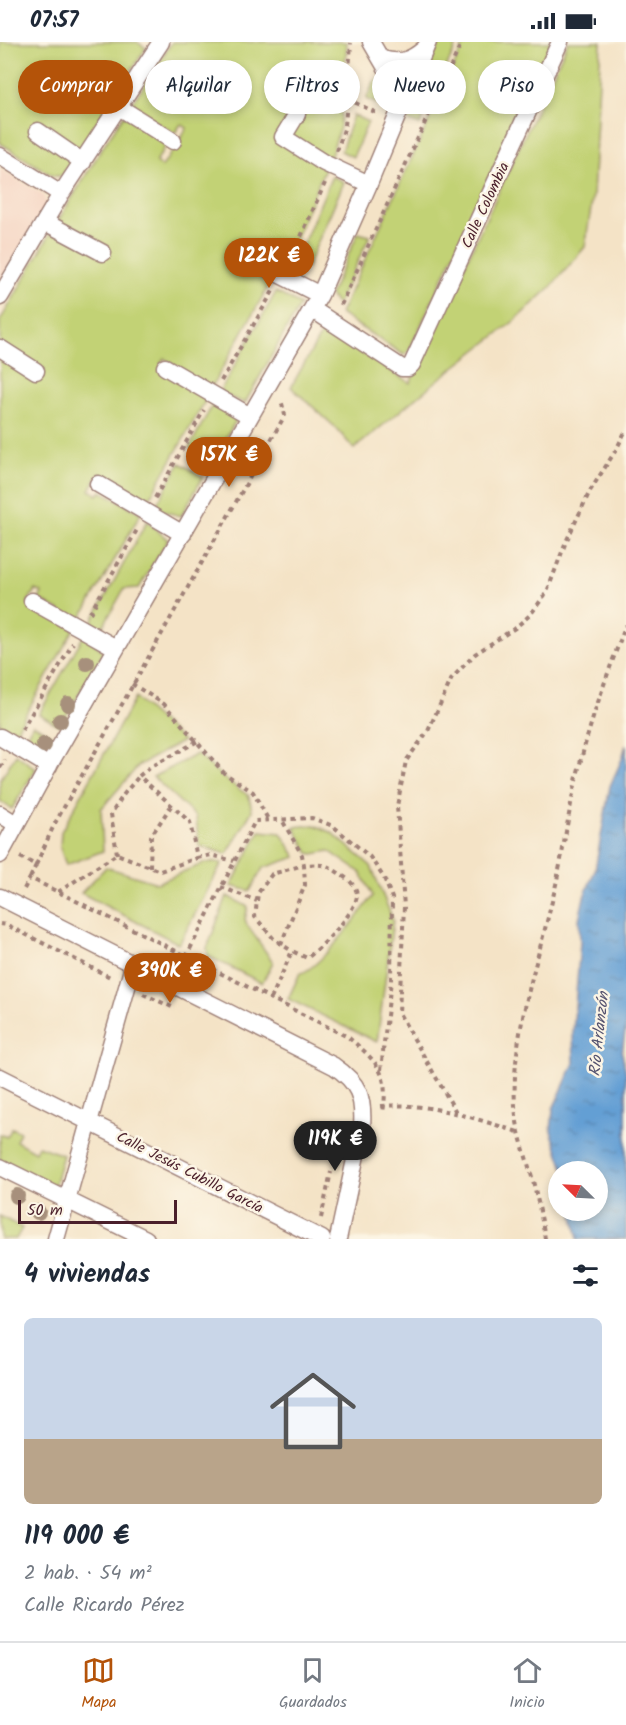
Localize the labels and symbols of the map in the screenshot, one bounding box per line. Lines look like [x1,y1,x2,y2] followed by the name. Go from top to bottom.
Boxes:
[455,158,516,253] street label: Calle Colombia
[220,238,318,289] pin: 122K €
[180,437,278,488] pin: 157K €
[121,953,219,1004] pin: 390K €
[583,989,616,1078] water label: Río Arlanzón
[286,1121,384,1172] pin: 119K €
[112,1125,267,1220] street label: Calle Jesús Cubillo García
[548,1161,608,1221] north arrow
[18,1197,177,1224] scale bar

